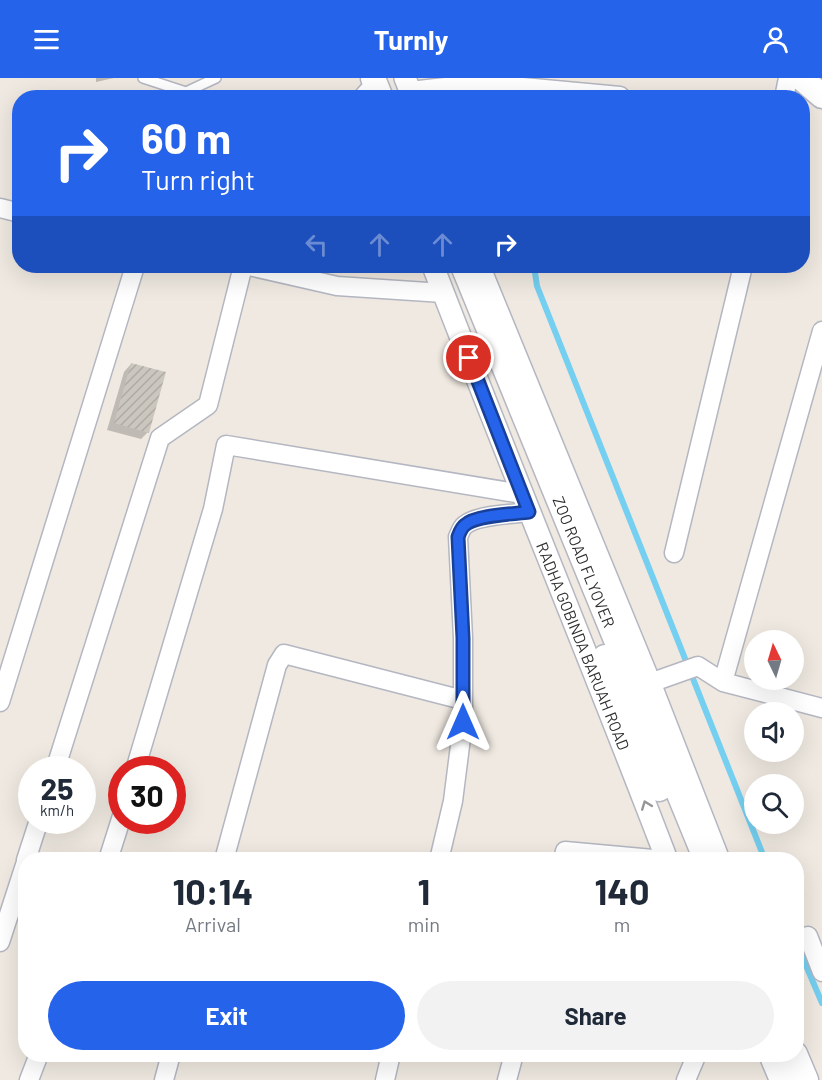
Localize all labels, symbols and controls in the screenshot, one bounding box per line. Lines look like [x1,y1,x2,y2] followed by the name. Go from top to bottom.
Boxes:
[30,23,63,56] icon: menu
[374,23,448,55] text: Turnly
[759,23,792,56] icon: person
[141,112,231,162] text: 60 m
[42,114,120,192] icon: right
[141,163,255,195] text: Turn right
[300,228,333,261] icon: left
[363,228,396,261] icon: ahead
[426,228,459,261] icon: ahead
[489,228,522,261] icon: right
[443,332,494,383] pin
[452,341,485,374] icon: arrive
[550,494,619,630] street label: ZOO ROAD FLYOVER
[533,539,634,753] street label: RADHA GOBINDA BARUAH ROAD
[744,630,804,690] north arrow
[744,630,804,834] map controls
[431,690,495,754] position arrow
[744,702,804,762] button: sound
[108,756,186,834] speed limit sign: 30
[41,770,73,806] text: 25
[744,774,804,834] button: search
[641,800,653,811] one-way arrow
[40,801,74,819] text: km/h
[172,869,253,912] text: 10:14
[418,869,430,912] text: 1
[595,869,650,912] text: 140
[185,912,241,936] text: Arrival
[408,912,440,936] text: min
[614,912,630,936] text: m
[48,981,405,1050] button: Exit
[417,981,774,1050] button: Share

